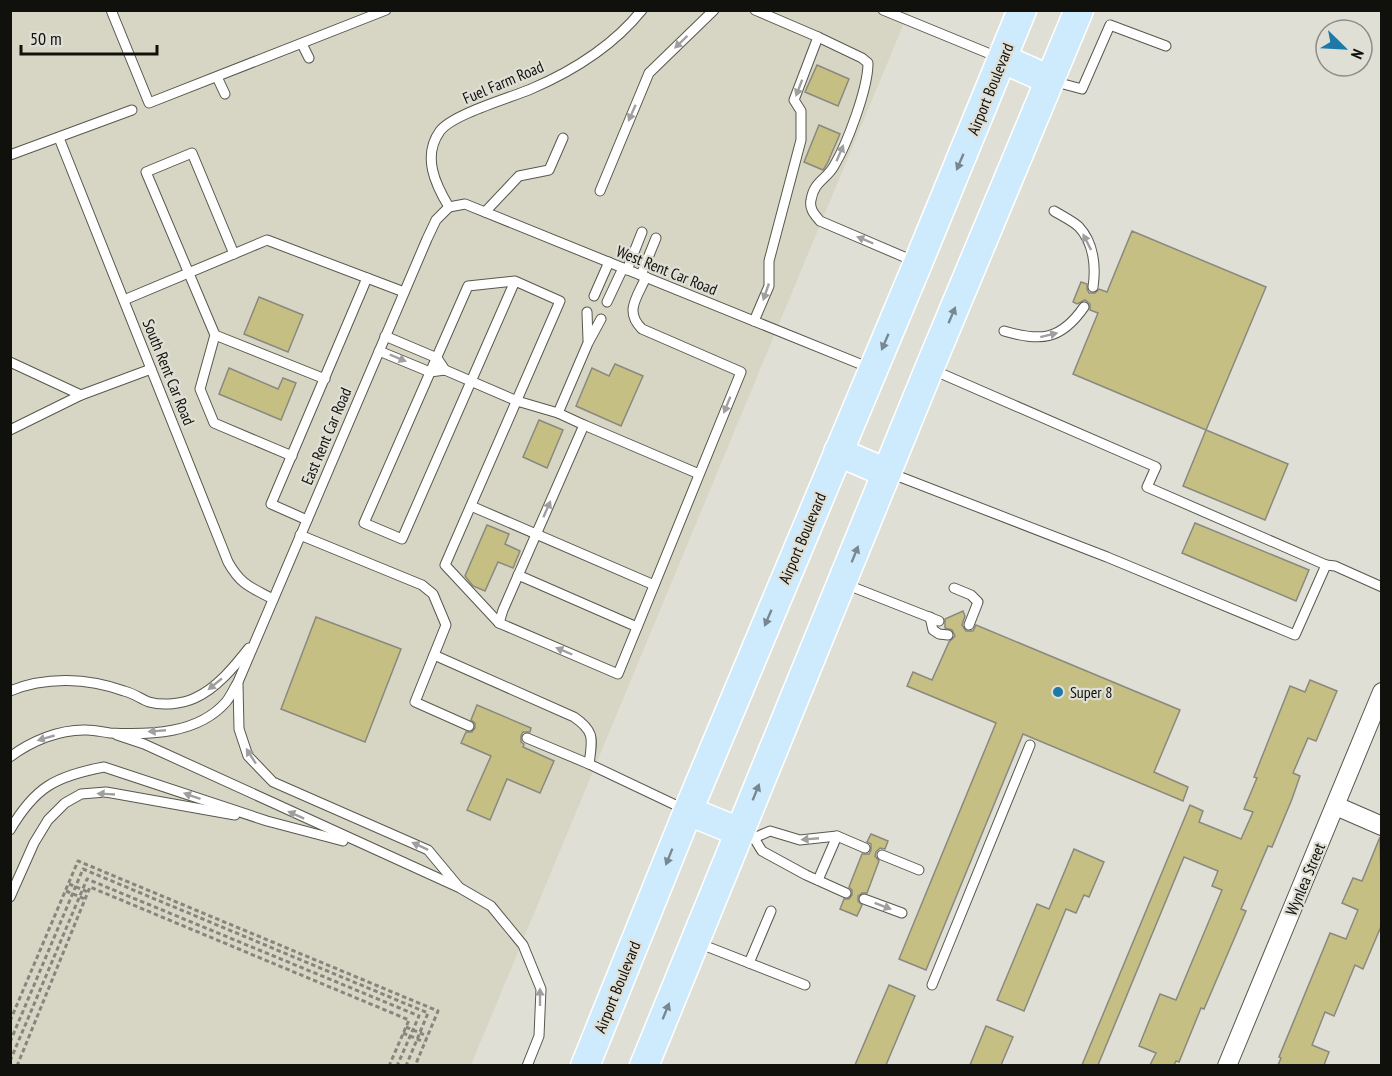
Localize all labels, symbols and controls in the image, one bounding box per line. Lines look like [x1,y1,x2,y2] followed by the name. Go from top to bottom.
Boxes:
[21,18,158,56] scale bar
[1314,18,1374,78] north arrow
[30,27,62,50] text: 50 m
[675,34,689,48] one-way arrow
[963,40,1018,138] street label: Airport Boulevard
[1347,46,1369,62] text: N
[460,56,546,108] street label: Fuel Farm Road
[794,79,803,97] one-way arrow
[627,104,637,122] one-way arrow
[835,144,845,162] one-way arrow
[955,153,964,171] one-way arrow
[1083,233,1093,251] one-way arrow
[856,235,873,244] one-way arrow
[614,241,720,299] street label: West Rent Car Road
[760,283,770,301] one-way arrow
[947,305,957,323] one-way arrow
[139,316,199,428] street label: South Rent Car Road
[1040,330,1058,340] one-way arrow
[880,333,889,350] one-way arrow
[389,353,407,363] one-way arrow
[297,384,355,488] street label: East Rent Car Road
[722,396,732,414] one-way arrow
[774,489,830,587] street label: Airport Boulevard
[543,500,552,517] one-way arrow
[850,544,860,562] one-way arrow
[763,610,773,628] one-way arrow
[555,646,573,656] one-way arrow
[207,678,222,690] one-way arrow
[1070,682,1112,702] place label: Super 8
[1051,685,1065,699] marker: Super 8
[148,726,167,736] one-way arrow
[37,734,55,743] one-way arrow
[245,747,256,764] one-way arrow
[752,783,761,801] one-way arrow
[97,789,116,798] one-way arrow
[183,790,201,800] one-way arrow
[288,810,305,819] one-way arrow
[800,834,819,844] one-way arrow
[1281,839,1329,918] street label: Wynlea Street
[411,842,428,851] one-way arrow
[664,848,674,866] one-way arrow
[874,902,892,912] one-way arrow
[590,938,645,1036] street label: Airport Boulevard
[535,987,545,1006] one-way arrow
[661,1002,671,1020] one-way arrow

